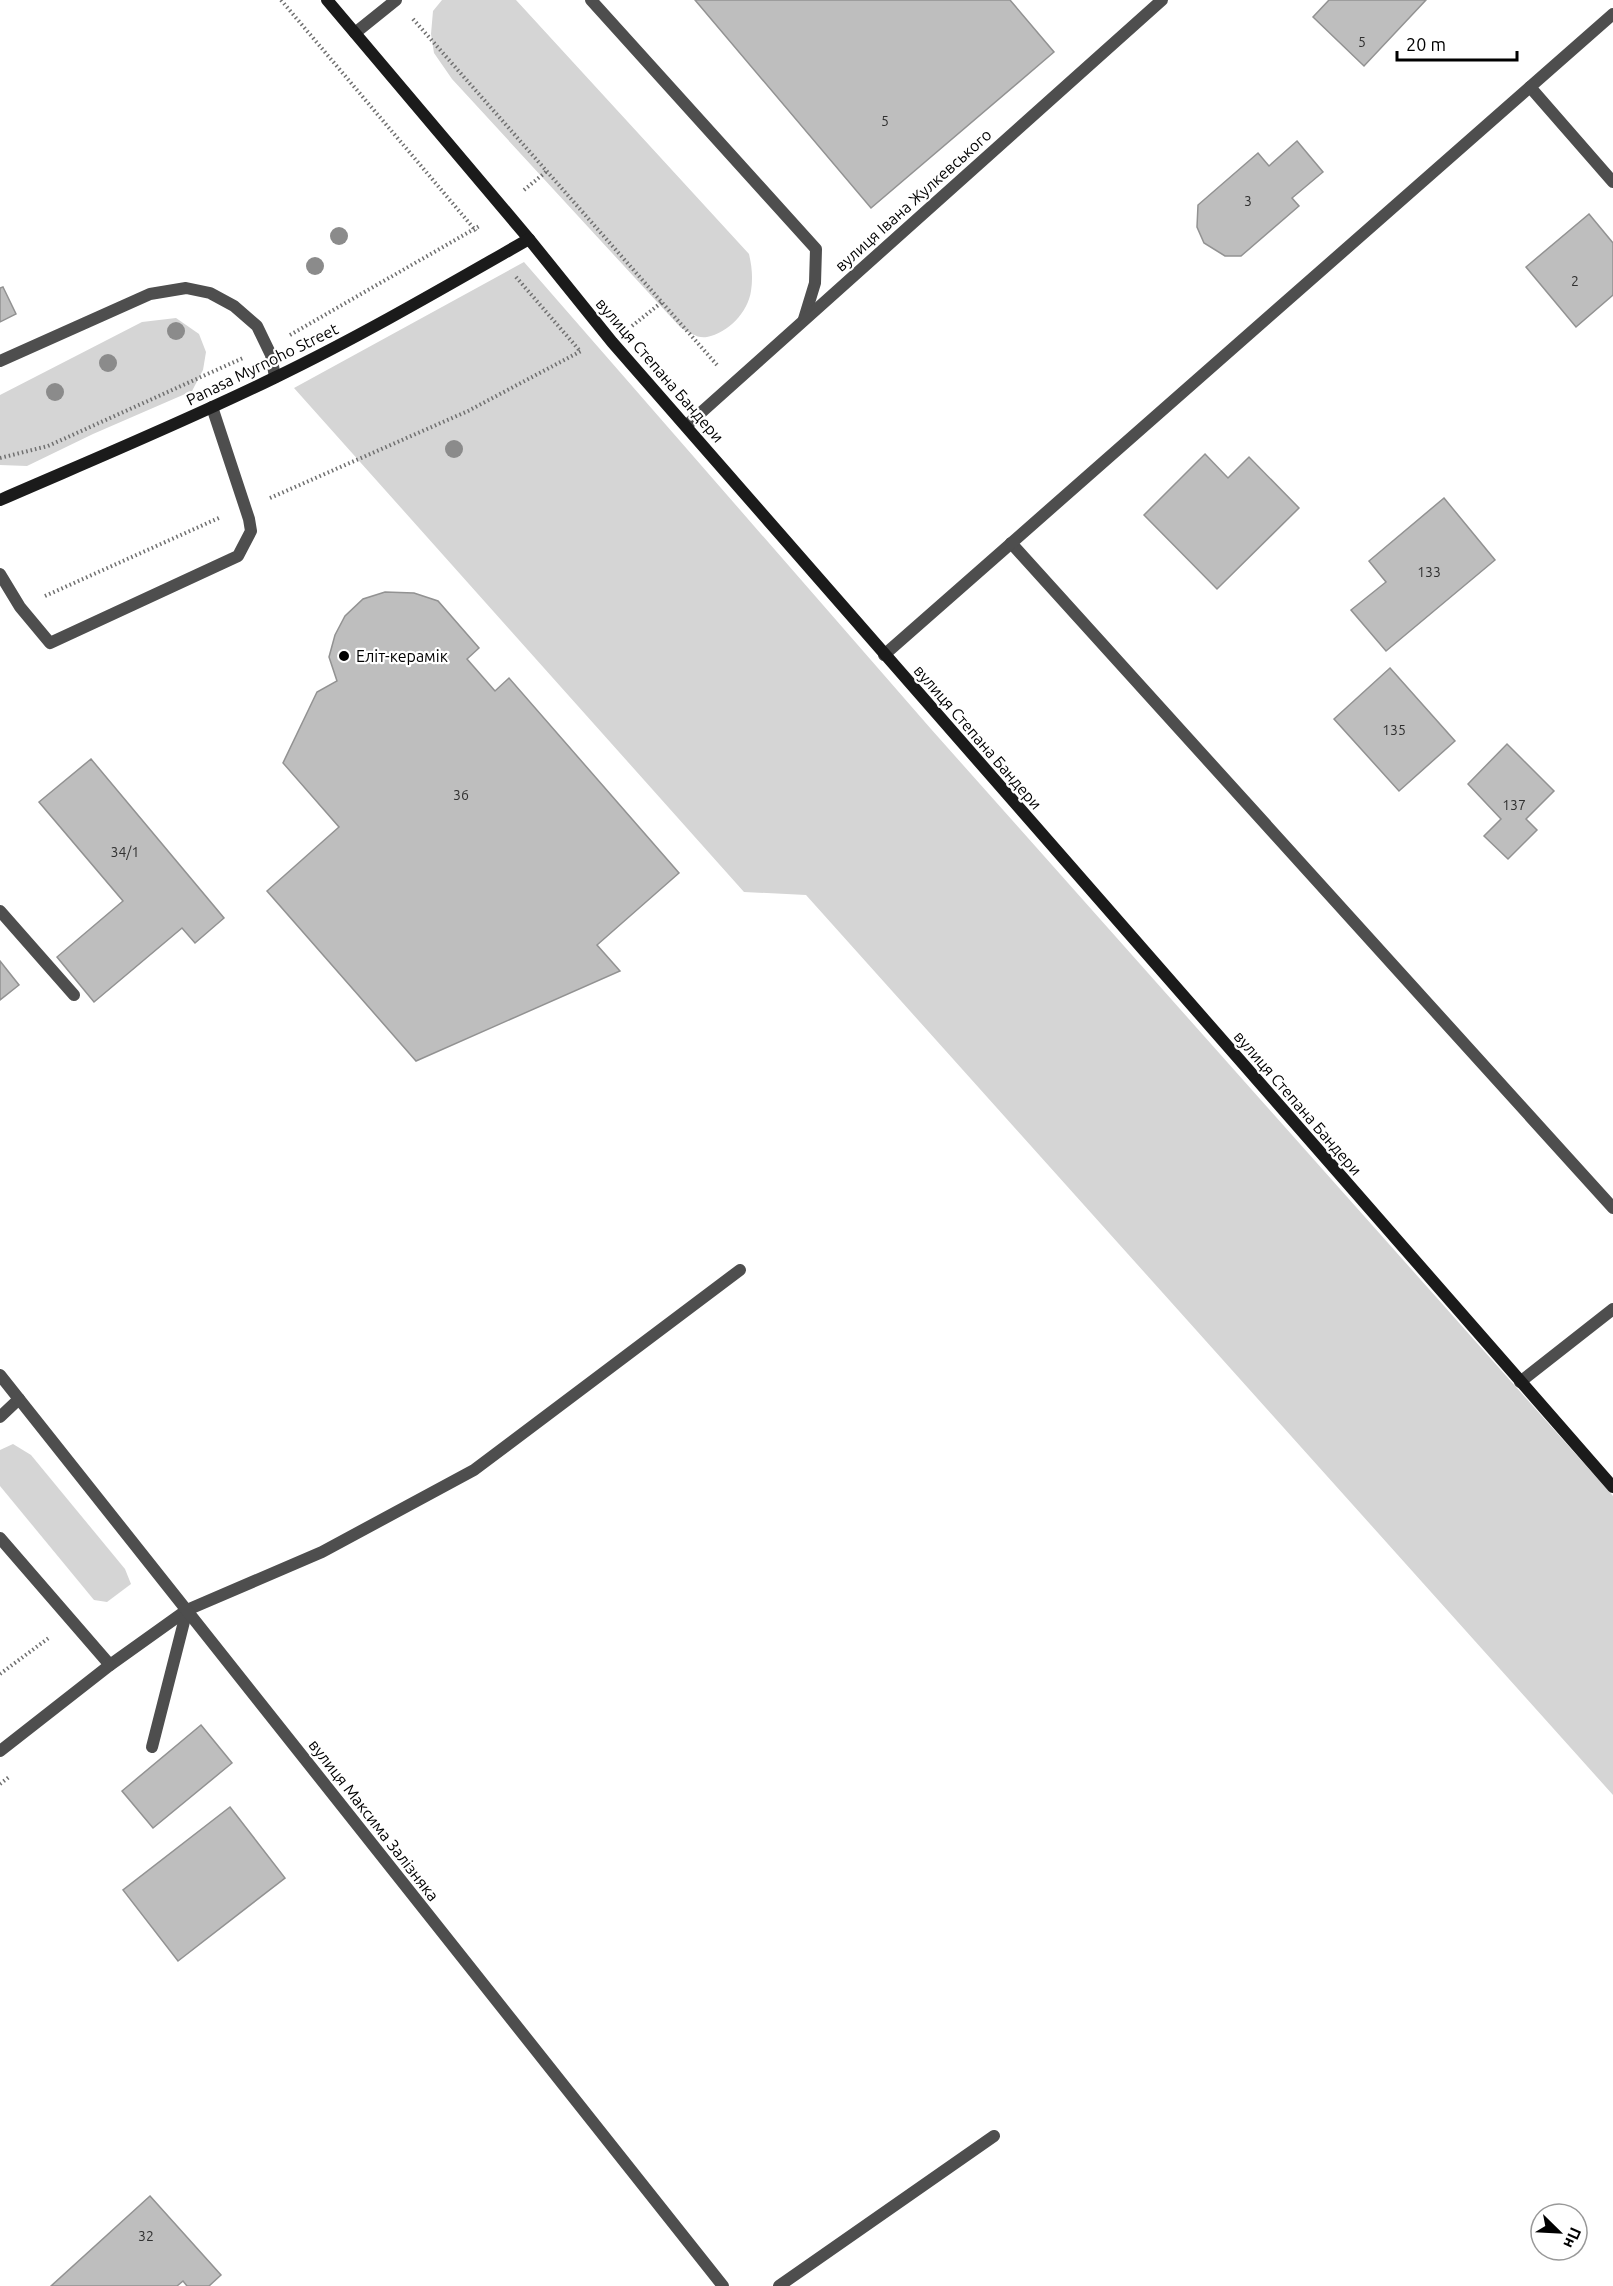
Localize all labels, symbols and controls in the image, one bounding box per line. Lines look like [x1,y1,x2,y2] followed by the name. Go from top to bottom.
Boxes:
[1397,24,1517,62] scale bar
[1358,34,1366,50] house number: 5
[1406,34,1446,54] text: 20 m
[881,113,889,129] house number: 5
[831,125,995,275] street label: вулиця Івана Жулкевського
[1244,193,1252,209] house number: 3
[1571,273,1579,289] house number: 2
[592,294,728,446] street label: вулиця Степана Бандери
[183,319,342,409] street label: Panasa Myrnoho Street
[1417,564,1441,580] house number: 133
[356,647,448,665] place label: Еліт-керамік
[337,649,351,663] marker: Еліт-керамік
[910,661,1046,813] street label: вулиця Степана Бандери
[1382,722,1406,738] house number: 135
[453,787,469,803] house number: 36
[1502,797,1526,813] house number: 137
[111,844,139,860] house number: 34/1
[1230,1027,1366,1179] street label: вулиця Степана Бандери
[305,1736,443,1904] street label: вулиця Максима Залізняка
[1529,2202,1589,2262] north arrow
[1560,2225,1585,2251] text: Пн
[138,2228,154,2244] house number: 32

